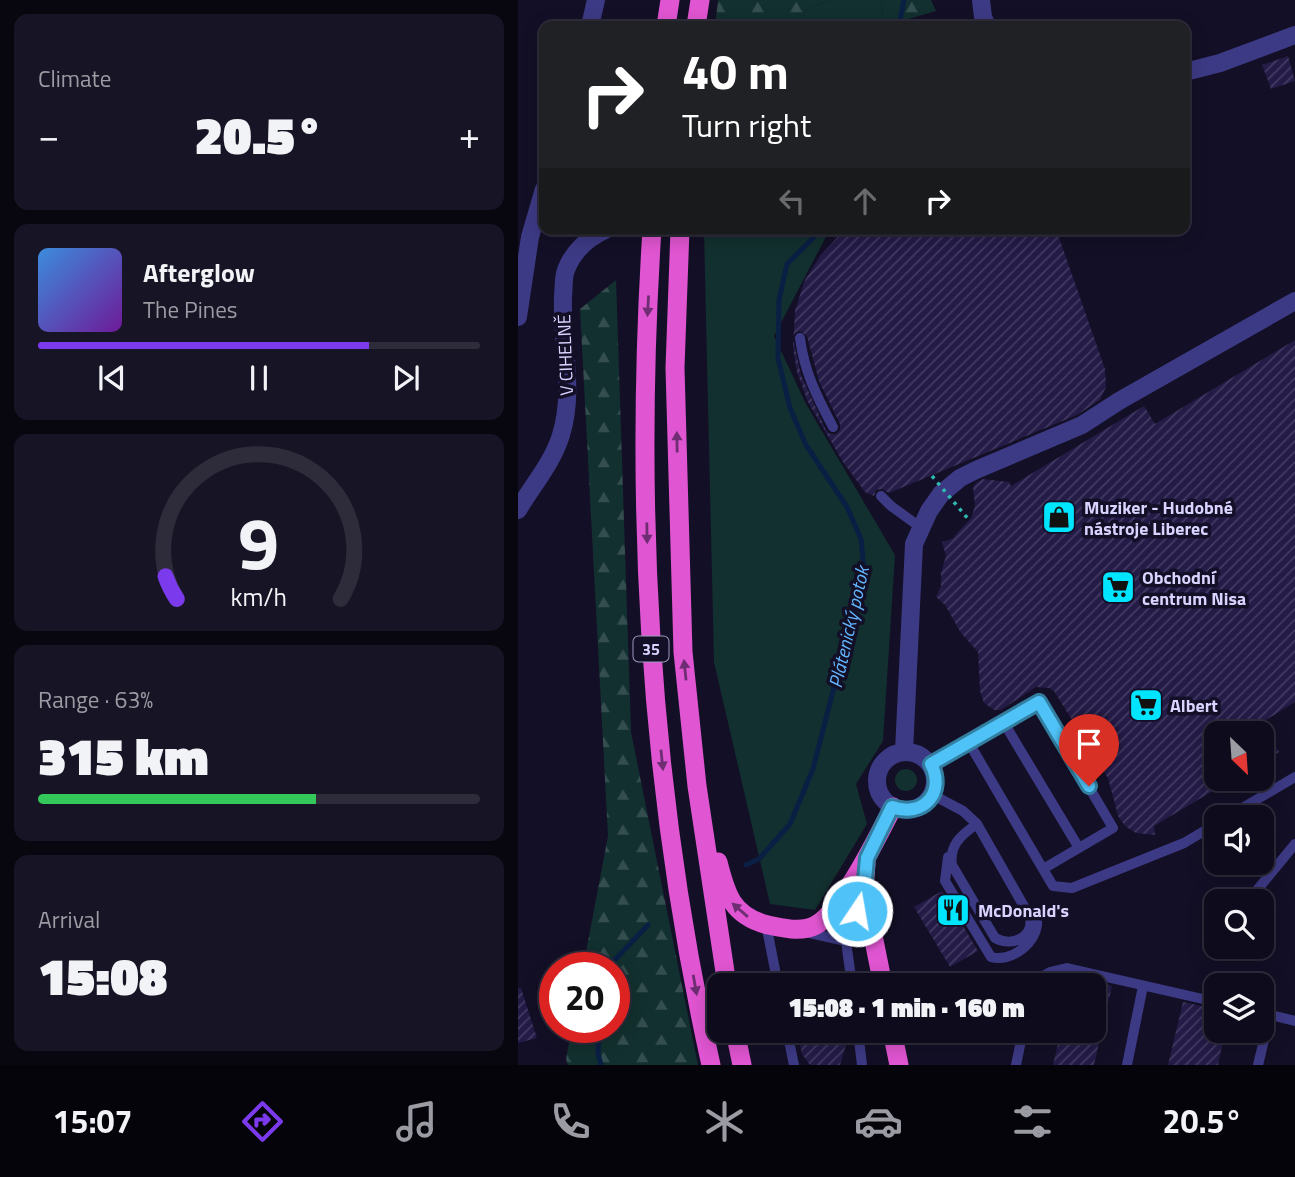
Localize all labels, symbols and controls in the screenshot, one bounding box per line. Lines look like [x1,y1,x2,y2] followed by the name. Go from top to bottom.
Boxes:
[682,33,789,108] text: 40 m
[567,49,658,140] icon: right
[38,61,111,96] text: Climate
[194,95,324,174] text: 20.5°
[682,101,811,149] text: Turn right
[38,106,59,164] text: −
[459,106,480,164] text: +
[773,182,811,220] icon: left
[846,182,884,220] icon: ahead
[919,182,957,220] icon: right
[143,253,255,292] text: Afterglow
[143,292,237,327] text: The Pines
[643,295,654,317] one-way arrow
[550,314,580,396] street label: V CIHELNĚ
[93,359,131,397] icon: previous
[240,359,278,397] icon: pause
[387,359,425,397] icon: next
[671,431,683,453] one-way arrow
[239,487,279,597] text: 9
[1084,494,1233,542] place label: Muziker - Hudobné nástroje Liberec
[1040,498,1078,536] shop icon: Muziker - Hudobné nástroje Liberec
[641,522,653,544] one-way arrow
[820,561,877,691] water label: Plátenický potok
[1142,564,1246,612] place label: Obchodní centrum Nisa
[1099,568,1137,606] supermarket icon: Obchodní centrum Nisa
[231,577,287,615] text: km/h
[634,636,668,662] road number: 35
[679,659,690,681] one-way arrow
[38,682,153,717] text: Range · 63%
[1127,686,1165,724] supermarket icon: Albert
[1170,692,1218,719] place label: Albert
[1059,714,1119,786] pin
[38,716,209,795] text: 315 km
[1204,721,1274,791] north arrow
[1204,721,1274,1043] map controls
[1070,725,1108,763] icon: arrive
[657,749,668,771] one-way arrow
[1204,805,1274,875] button: sound
[820,874,894,948] position arrow
[1204,889,1274,959] button: search
[934,891,972,929] restaurant icon: McDonald's
[978,897,1069,924] place label: McDonald's
[38,902,100,937] text: Arrival
[731,902,749,918] one-way arrow
[38,936,167,1015] text: 15:08
[539,952,630,1043] speed limit sign: 20
[1204,973,1274,1043] button: layers
[690,974,701,996] one-way arrow
[788,988,1025,1027] text: 15:08 · 1 min · 160 m
[53,1097,132,1145] text: 15:07
[238,1097,287,1146] icon: directions
[392,1097,441,1146] icon: music
[546,1097,595,1146] icon: phone
[700,1097,749,1146] icon: climate
[854,1097,903,1146] icon: car
[1008,1097,1057,1146] icon: filters
[1163,1097,1242,1145] text: 20.5°

